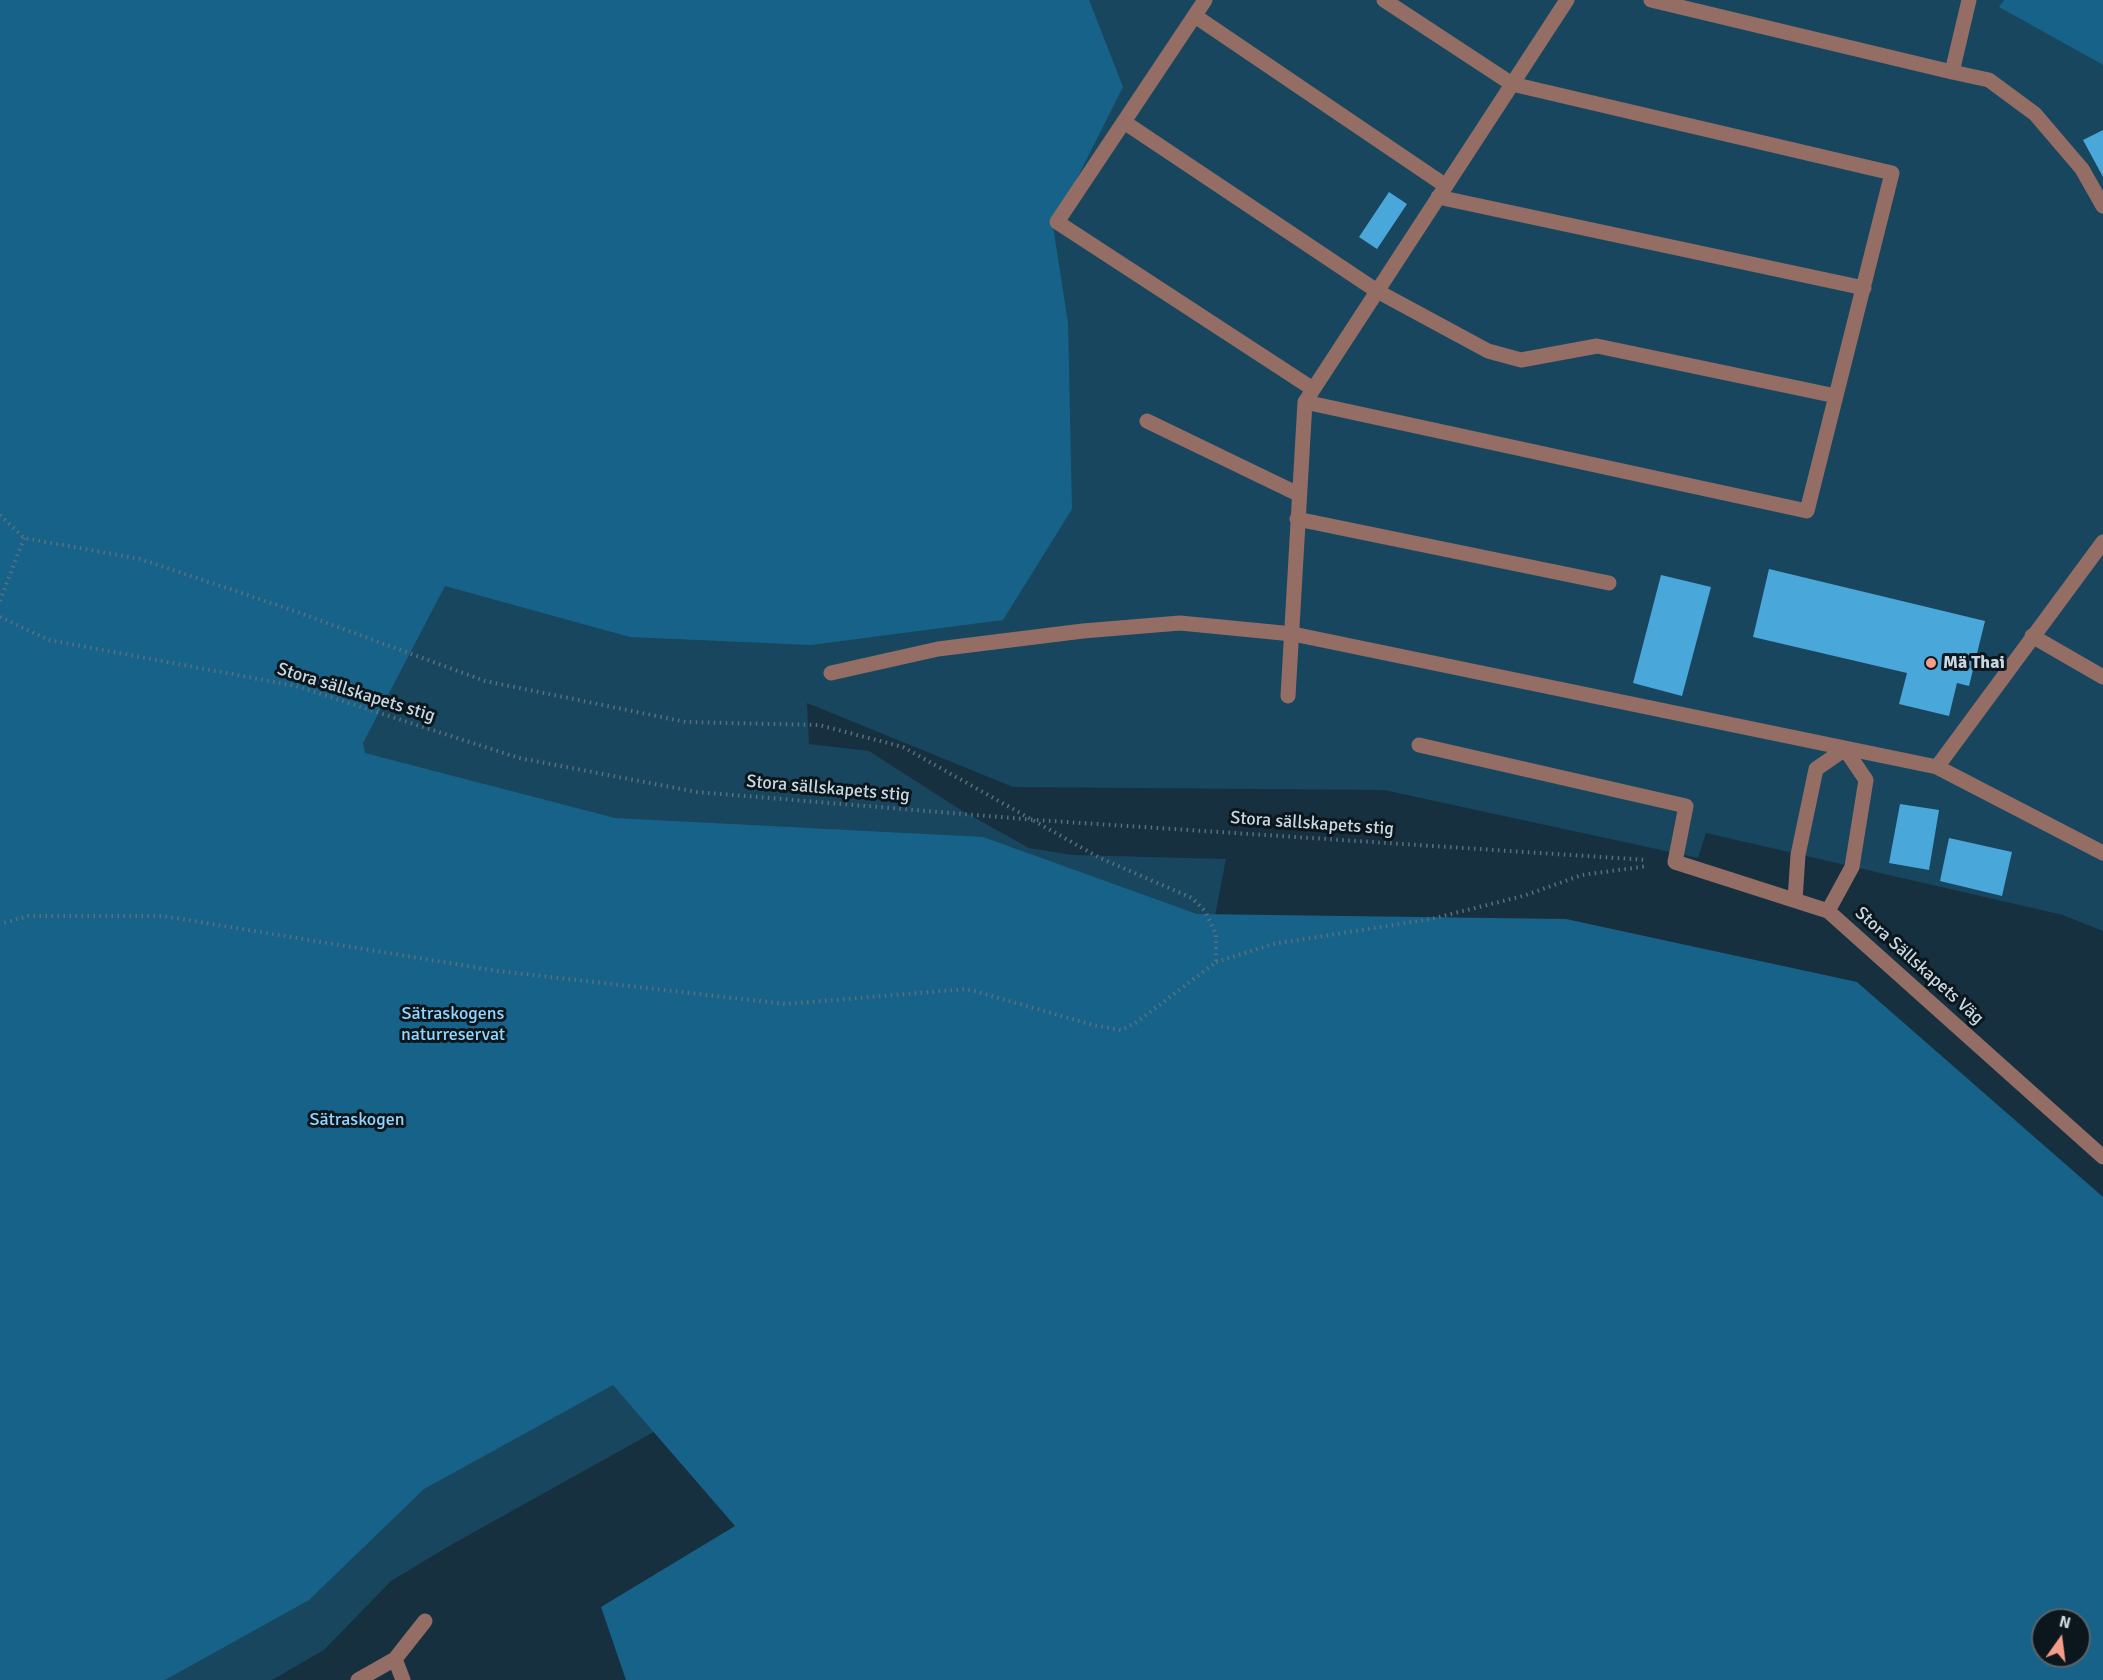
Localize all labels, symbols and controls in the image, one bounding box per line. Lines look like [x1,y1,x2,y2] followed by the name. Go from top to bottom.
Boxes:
[1943,652,2005,674] place label: Mä Thai
[1924,656,1938,670] marker: Mä Thai
[274,659,438,727] street label: Stora sällskapets stig
[745,771,911,807] street label: Stora sällskapets stig
[1230,808,1394,840] street label: Stora sällskapets stig
[1850,903,1988,1029] street label: Stora Sällskapets Väg
[401,1003,505,1046] park label: Sätraskogens naturreservat
[309,1109,405,1131] park label: Sätraskogen
[2031,1608,2091,1668] north arrow
[2057,1611,2073,1634] text: N

